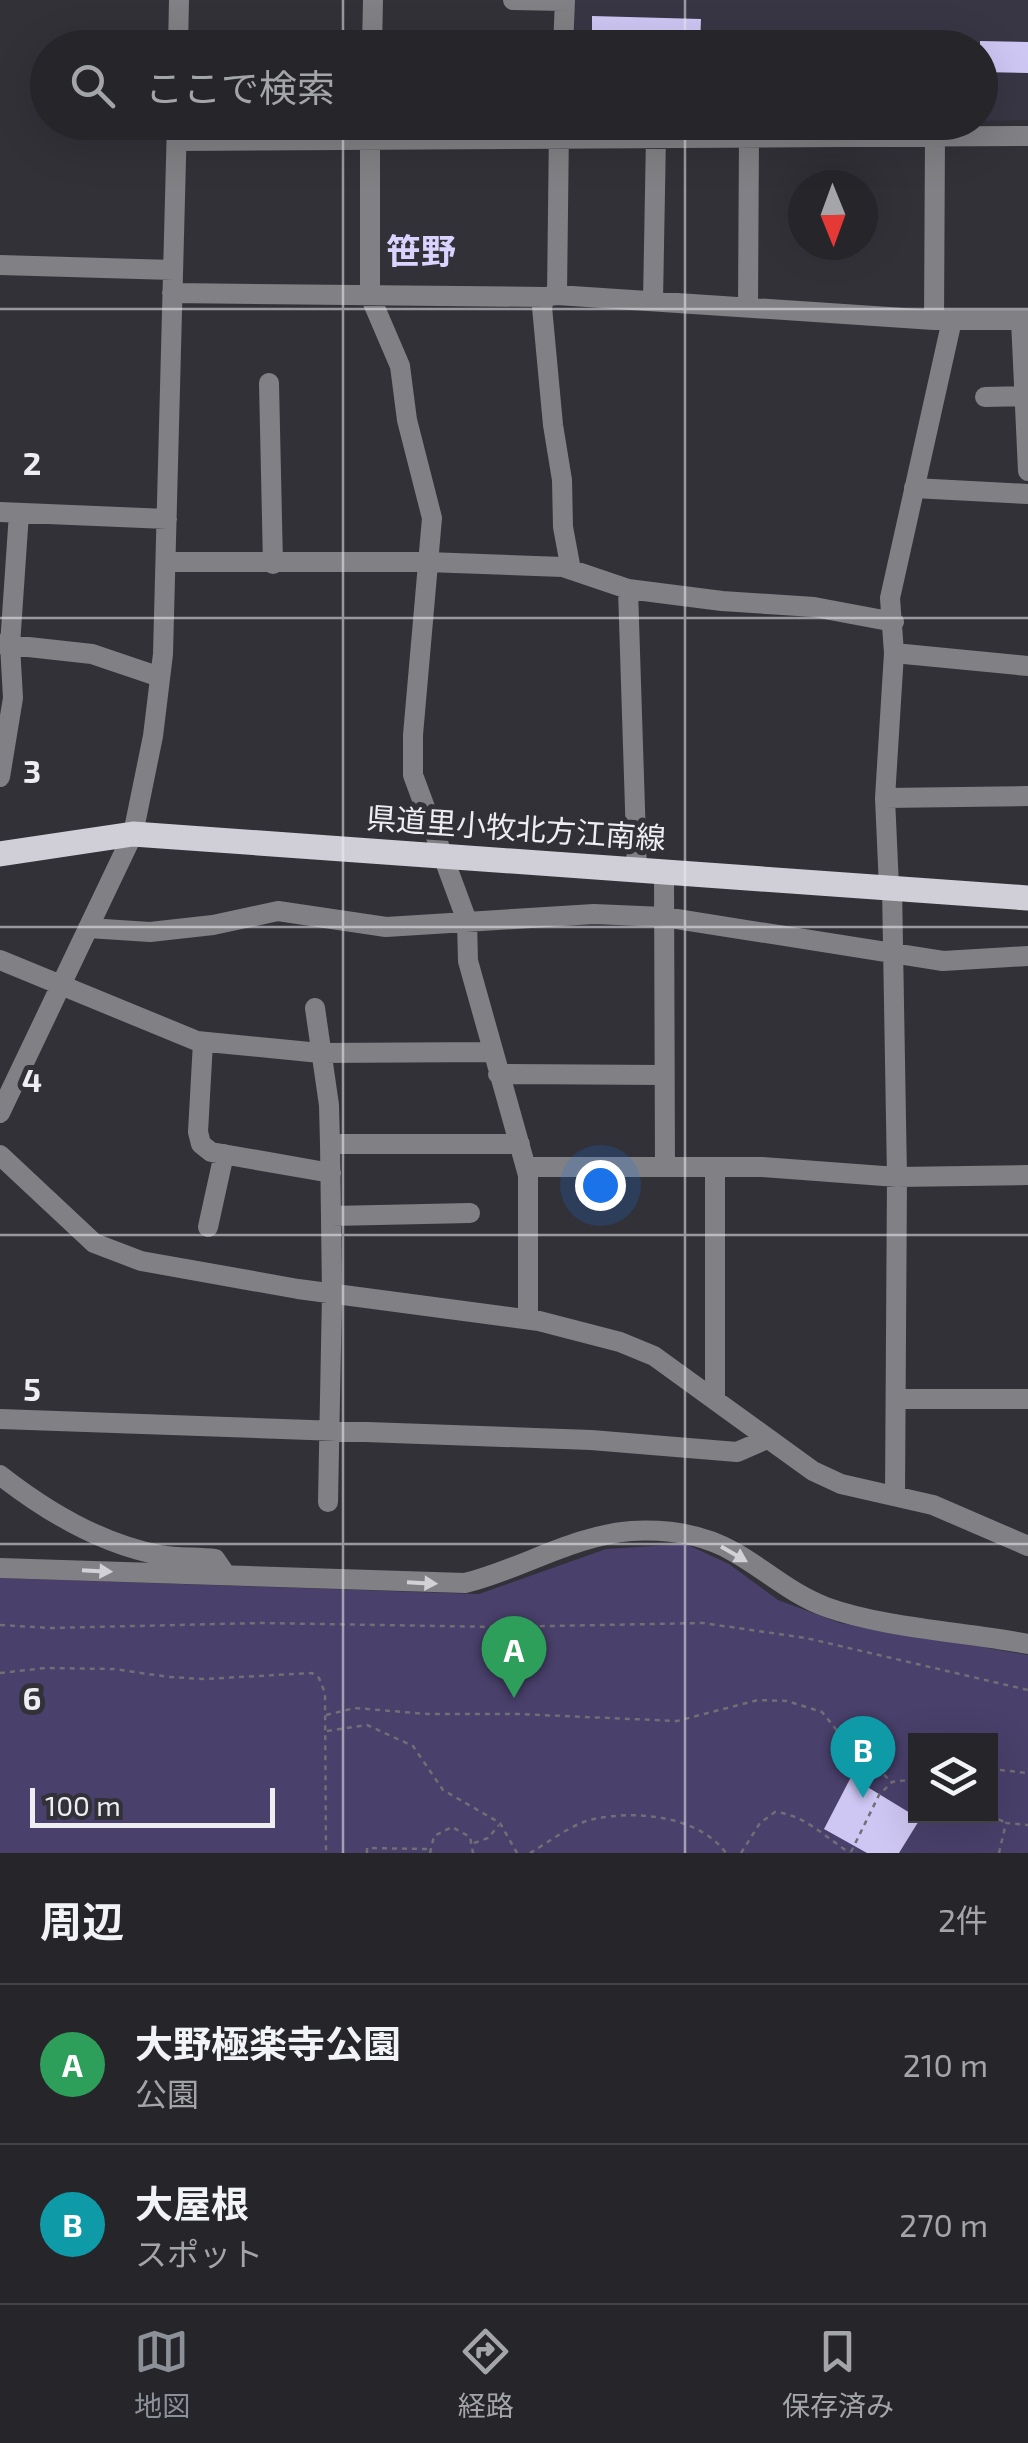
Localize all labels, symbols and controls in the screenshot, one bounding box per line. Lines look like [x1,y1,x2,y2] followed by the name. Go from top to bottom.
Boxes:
[30,30,998,140] search box
[65,58,120,113] icon: search
[145,64,335,110] text: ここで検索
[788,170,878,260] north arrow
[386,229,456,271] district label: 笹野
[23,443,41,481] text: 2
[23,751,41,789] text: 3
[365,799,667,855] street label: 県道里小牧北方江南線
[22,1060,42,1098] text: 4
[575,1160,626,1211] your location
[23,1369,41,1407] text: 5
[720,1544,748,1562] one-way arrow
[82,1563,114,1579] one-way arrow
[407,1575,439,1591] one-way arrow
[482,1616,546,1698] pin: A
[23,1678,41,1716] text: 6
[830,1716,896,1798] pin: B
[908,1733,998,1823] map controls
[908,1733,998,1823] button: layers
[30,1783,275,1828] scale bar
[45,1788,121,1822] text: 100 m
[40,1895,124,1945] text: 周辺
[938,1900,988,1938] text: 2件
[135,2020,401,2066] text: 大野極楽寺公園
[62,2045,83,2083] text: A
[903,2045,988,2083] text: 210 m
[135,2074,199,2112] text: 公園
[135,2180,249,2226] text: 大屋根
[62,2205,83,2243] text: B
[899,2205,988,2243] text: 270 m
[135,2234,263,2272] text: スポット
[134,2324,190,2424] tab: 地図
[458,2324,514,2424] tab: 経路
[782,2324,894,2424] tab: 保存済み

